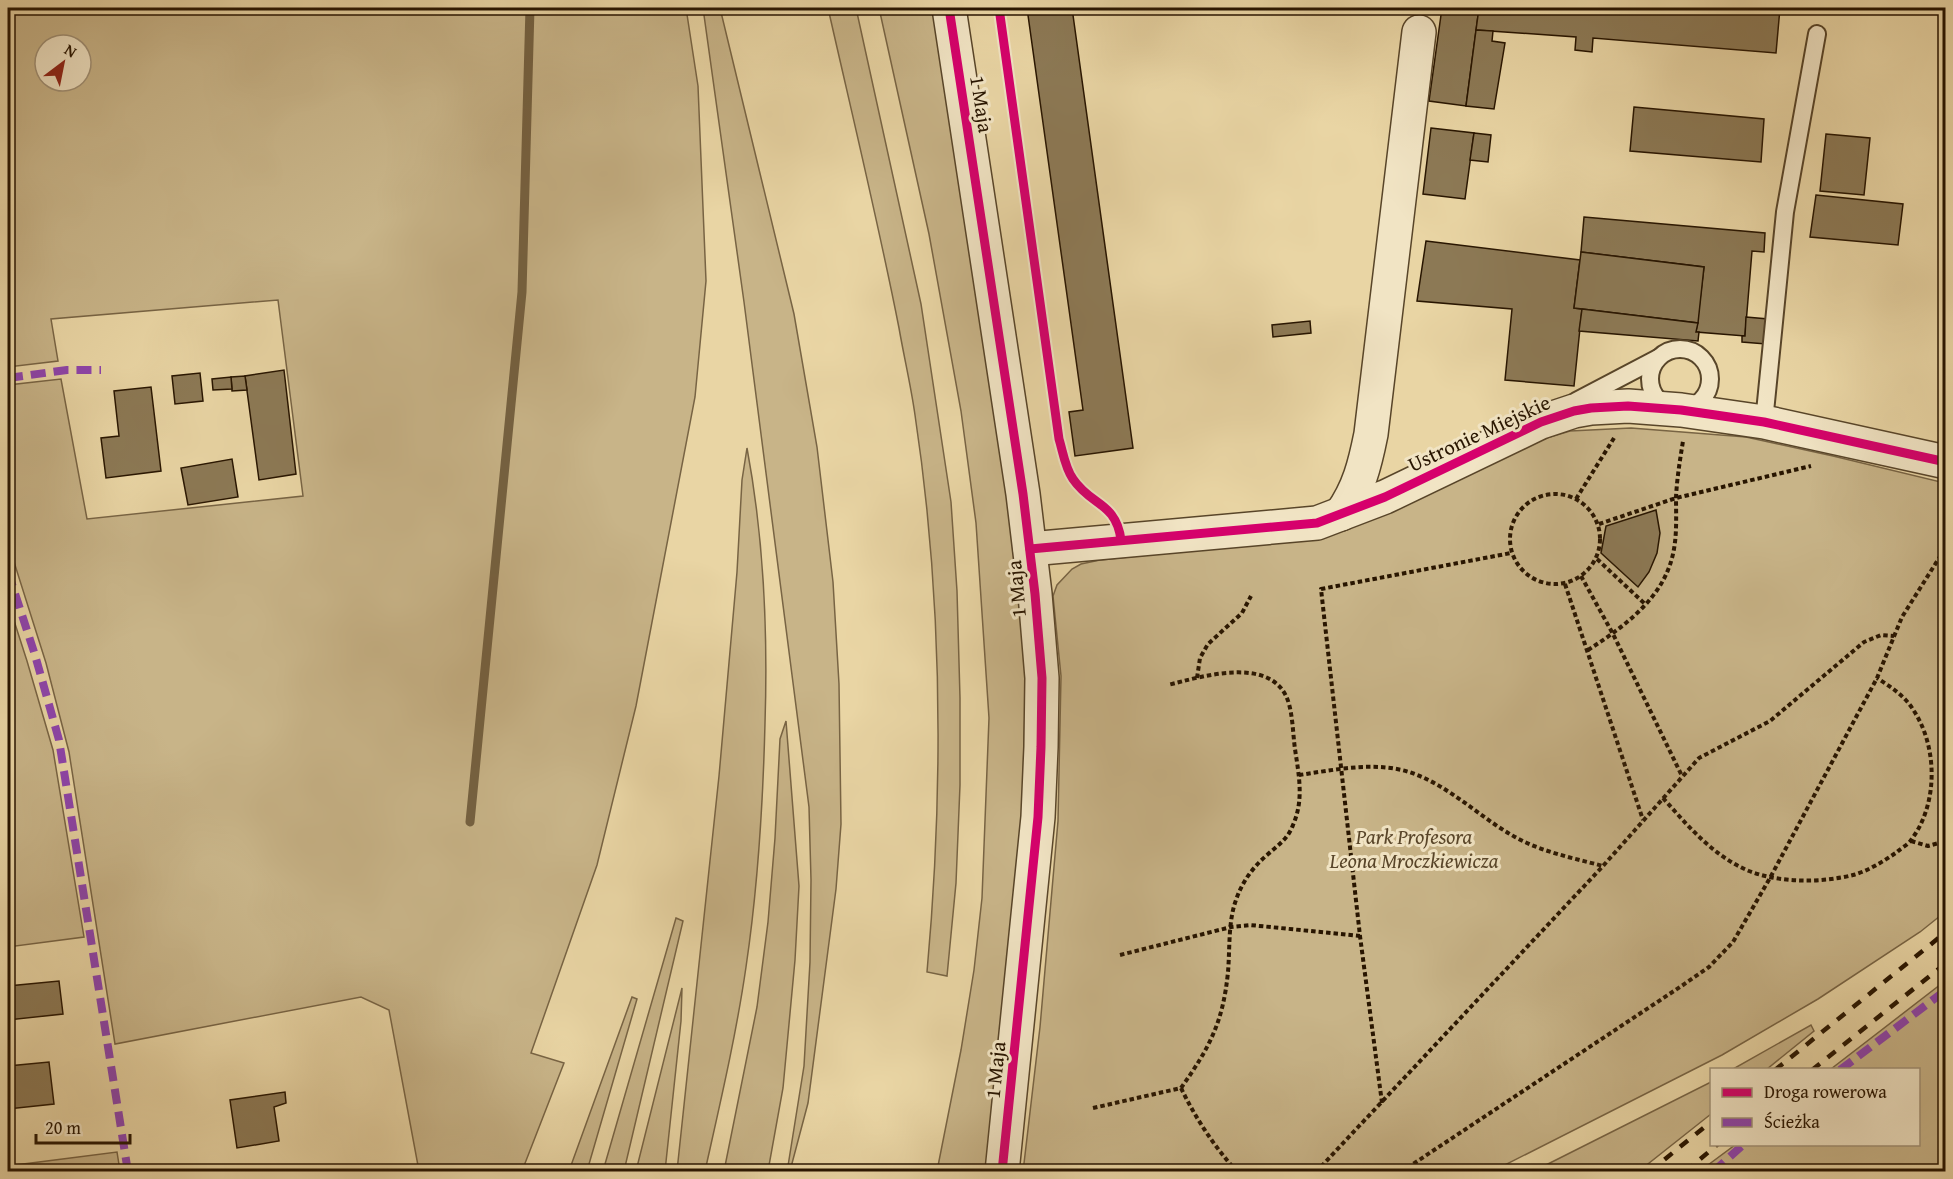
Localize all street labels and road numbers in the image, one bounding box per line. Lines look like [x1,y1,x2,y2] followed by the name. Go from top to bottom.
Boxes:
[962,73,1002,135] street label: 1 Maja
[1403,386,1556,480] street label: Ustronie Miejskie
[998,559,1034,619] street label: 1 Maja
[977,1040,1013,1100] street label: 1 Maja

